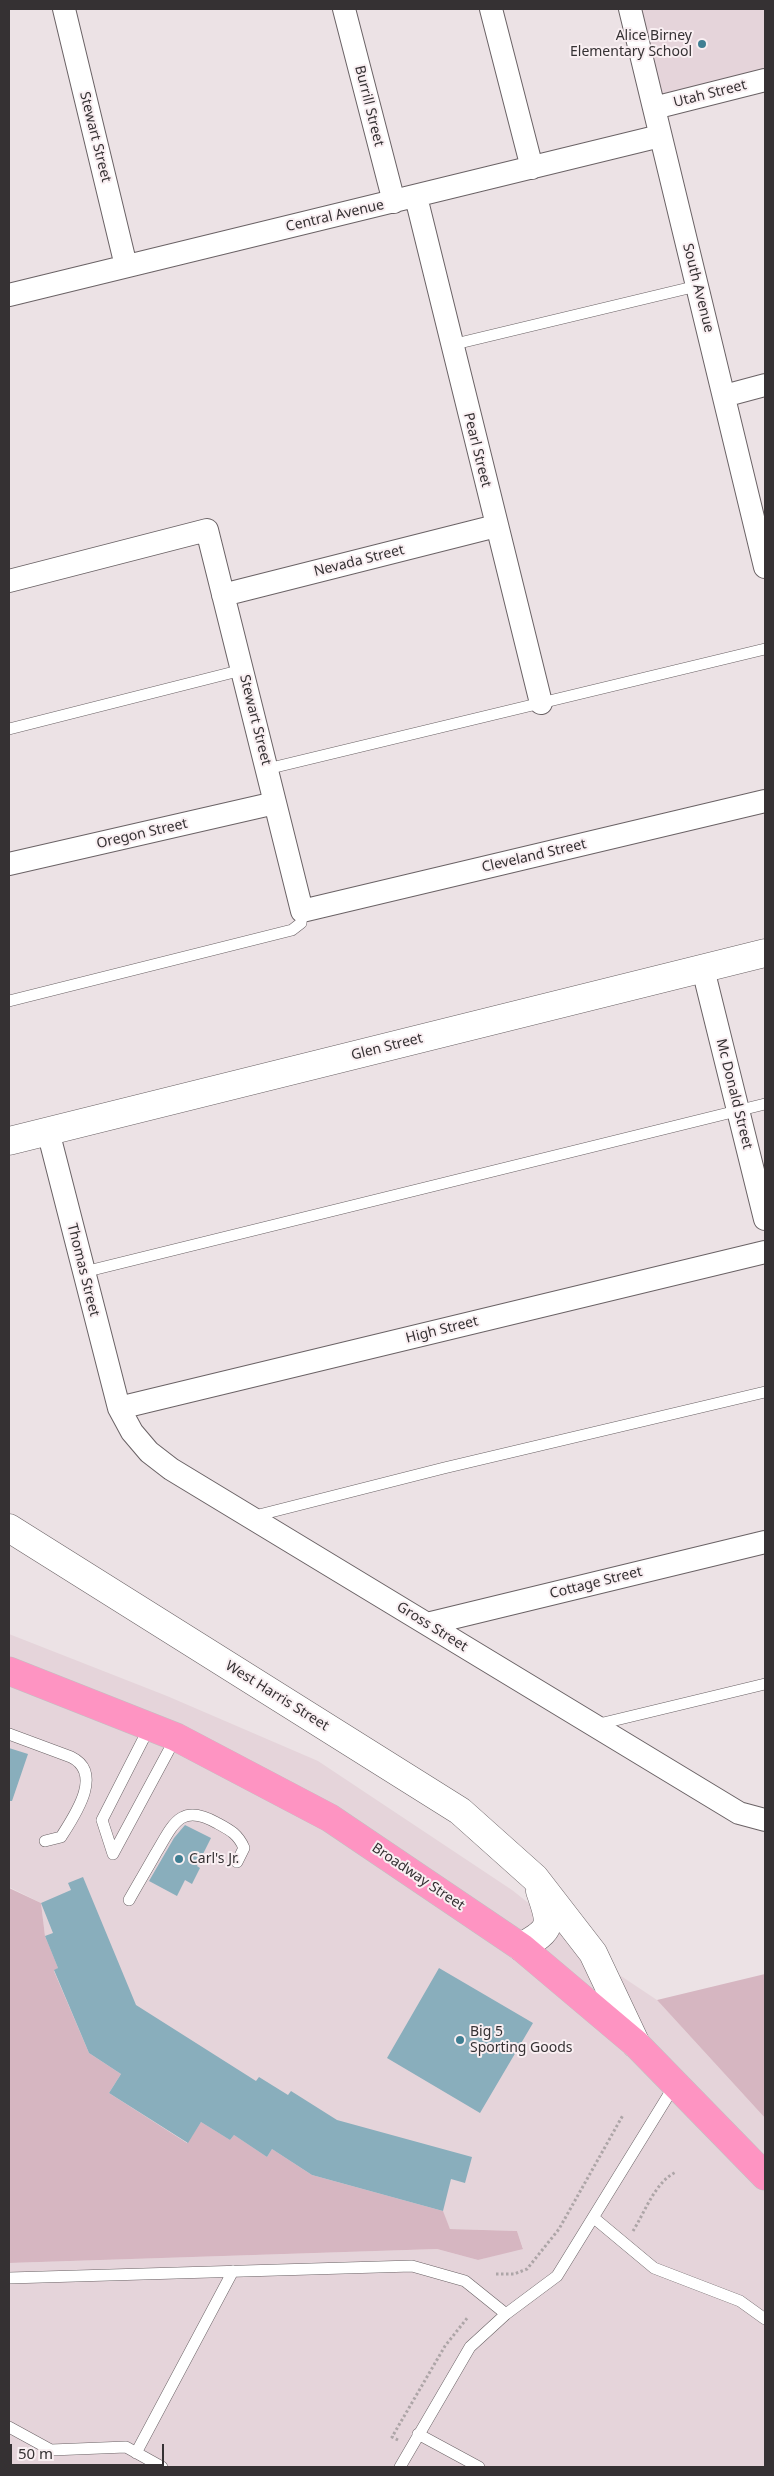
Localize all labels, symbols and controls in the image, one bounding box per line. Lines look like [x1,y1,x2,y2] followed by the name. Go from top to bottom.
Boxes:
[570,28,692,60] place label: Alice Birney Elementary School
[696,38,708,50] marker: Alice Birney Elementary School
[351,64,387,148] street label: Burrill Street
[672,77,748,111] street label: Utah Street
[76,90,114,184] street label: Stewart Street
[284,197,386,235] street label: Central Avenue
[679,242,717,334] street label: South Avenue
[460,411,494,489] street label: Pearl Street
[312,542,406,580] street label: Nevada Street
[236,673,274,767] street label: Stewart Street
[95,815,189,853] street label: Oregon Street
[480,836,588,876] street label: Cleveland Street
[350,1030,424,1064] street label: Glen Street
[712,1037,756,1151] street label: Mc Donald Street
[63,1222,103,1318] street label: Thomas Street
[404,1313,480,1347] street label: High Street
[548,1563,644,1603] street label: Cottage Street
[393,1599,471,1655] street label: Gross Street
[222,1657,332,1735] street label: West Harris Street
[368,1840,468,1914] street label: Broadway Street
[189,1851,239,1867] place label: Carl's Jr.
[173,1853,185,1865] marker: Carl's Jr.
[470,2024,573,2056] place label: Big 5 Sporting Goods
[454,2034,466,2046] marker: Big 5 Sporting Goods
[12,2434,166,2466] scale bar
[18,2443,53,2463] text: 50 m

